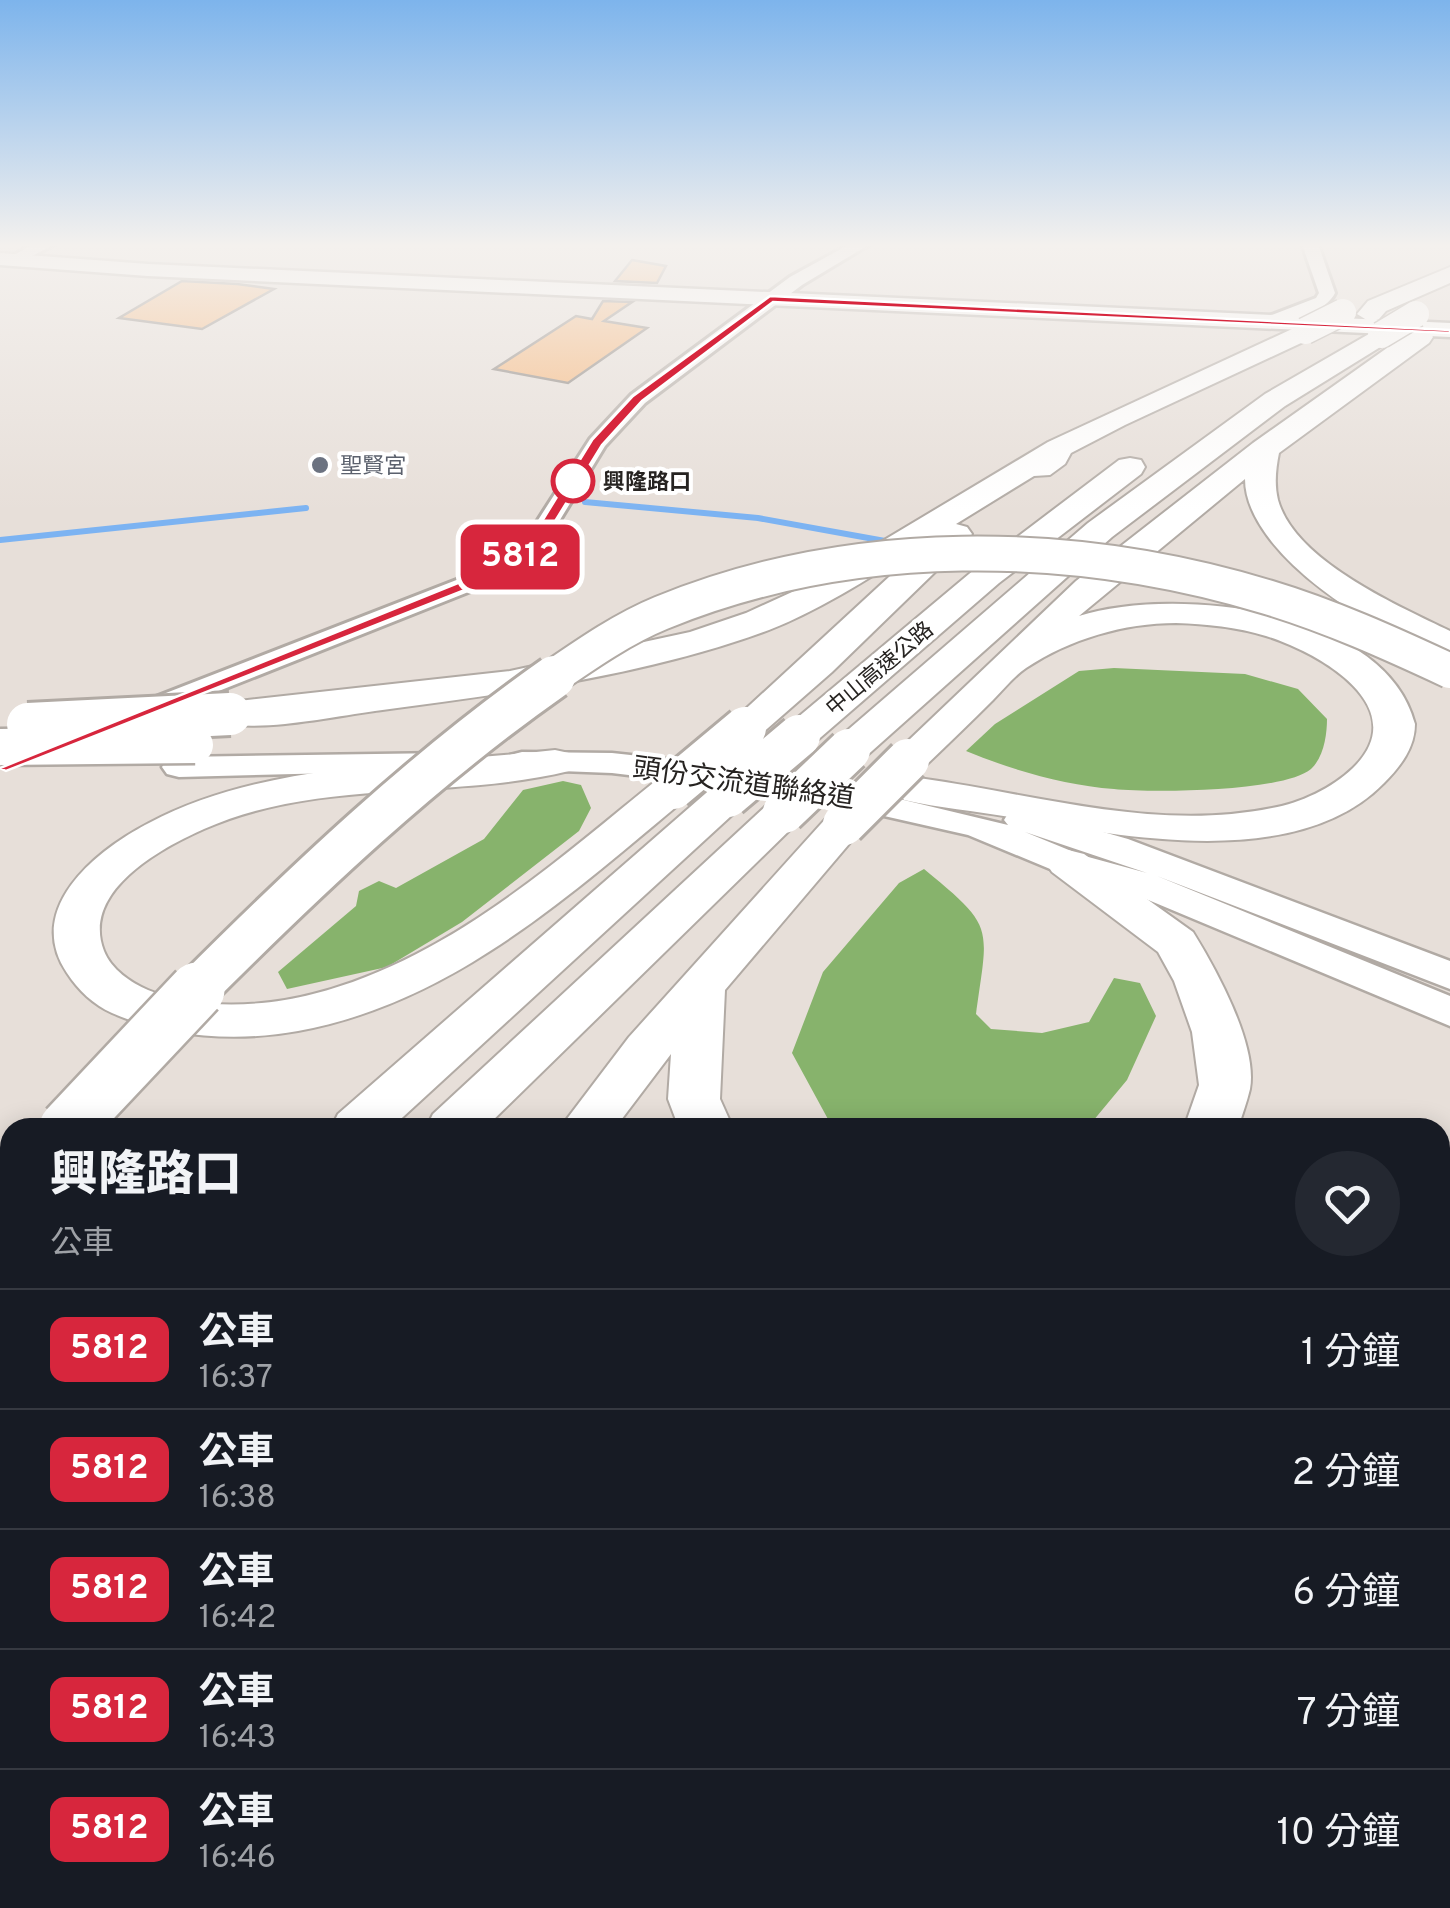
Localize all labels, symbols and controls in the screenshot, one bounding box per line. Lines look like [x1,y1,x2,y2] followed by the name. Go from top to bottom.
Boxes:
[309,454,331,476] marker: 聖賢宮
[340,454,406,481] place label: 聖賢宮
[552,460,594,502] marker: 興隆路口
[603,470,691,497] place label: 興隆路口
[450,524,590,590] line badge: 5812
[481,535,559,579] text: 5812
[821,617,940,723] street label: 中山高速公路
[630,752,857,818] street label: 頭份交流道聯絡道
[50,1148,242,1208] text: 興隆路口
[1295,1151,1400,1256] button: heart
[50,1225,114,1265] text: 公車
[199,1310,275,1359] text: 公車
[70,1327,149,1371] text: 5812
[1301,1330,1400,1379] text: 1 分鐘
[199,1359,273,1399] text: 16:37
[199,1430,275,1479] text: 公車
[70,1447,149,1491] text: 5812
[1292,1450,1400,1499] text: 2 分鐘
[199,1479,276,1519] text: 16:38
[199,1550,275,1599] text: 公車
[70,1567,149,1611] text: 5812
[1292,1570,1400,1619] text: 6 分鐘
[199,1599,276,1639] text: 16:42
[199,1670,275,1719] text: 公車
[70,1687,149,1731] text: 5812
[1297,1690,1400,1739] text: 7 分鐘
[199,1719,276,1759] text: 16:43
[199,1790,275,1839] text: 公車
[70,1807,149,1851] text: 5812
[1276,1810,1400,1859] text: 10 分鐘
[199,1839,276,1879] text: 16:46

